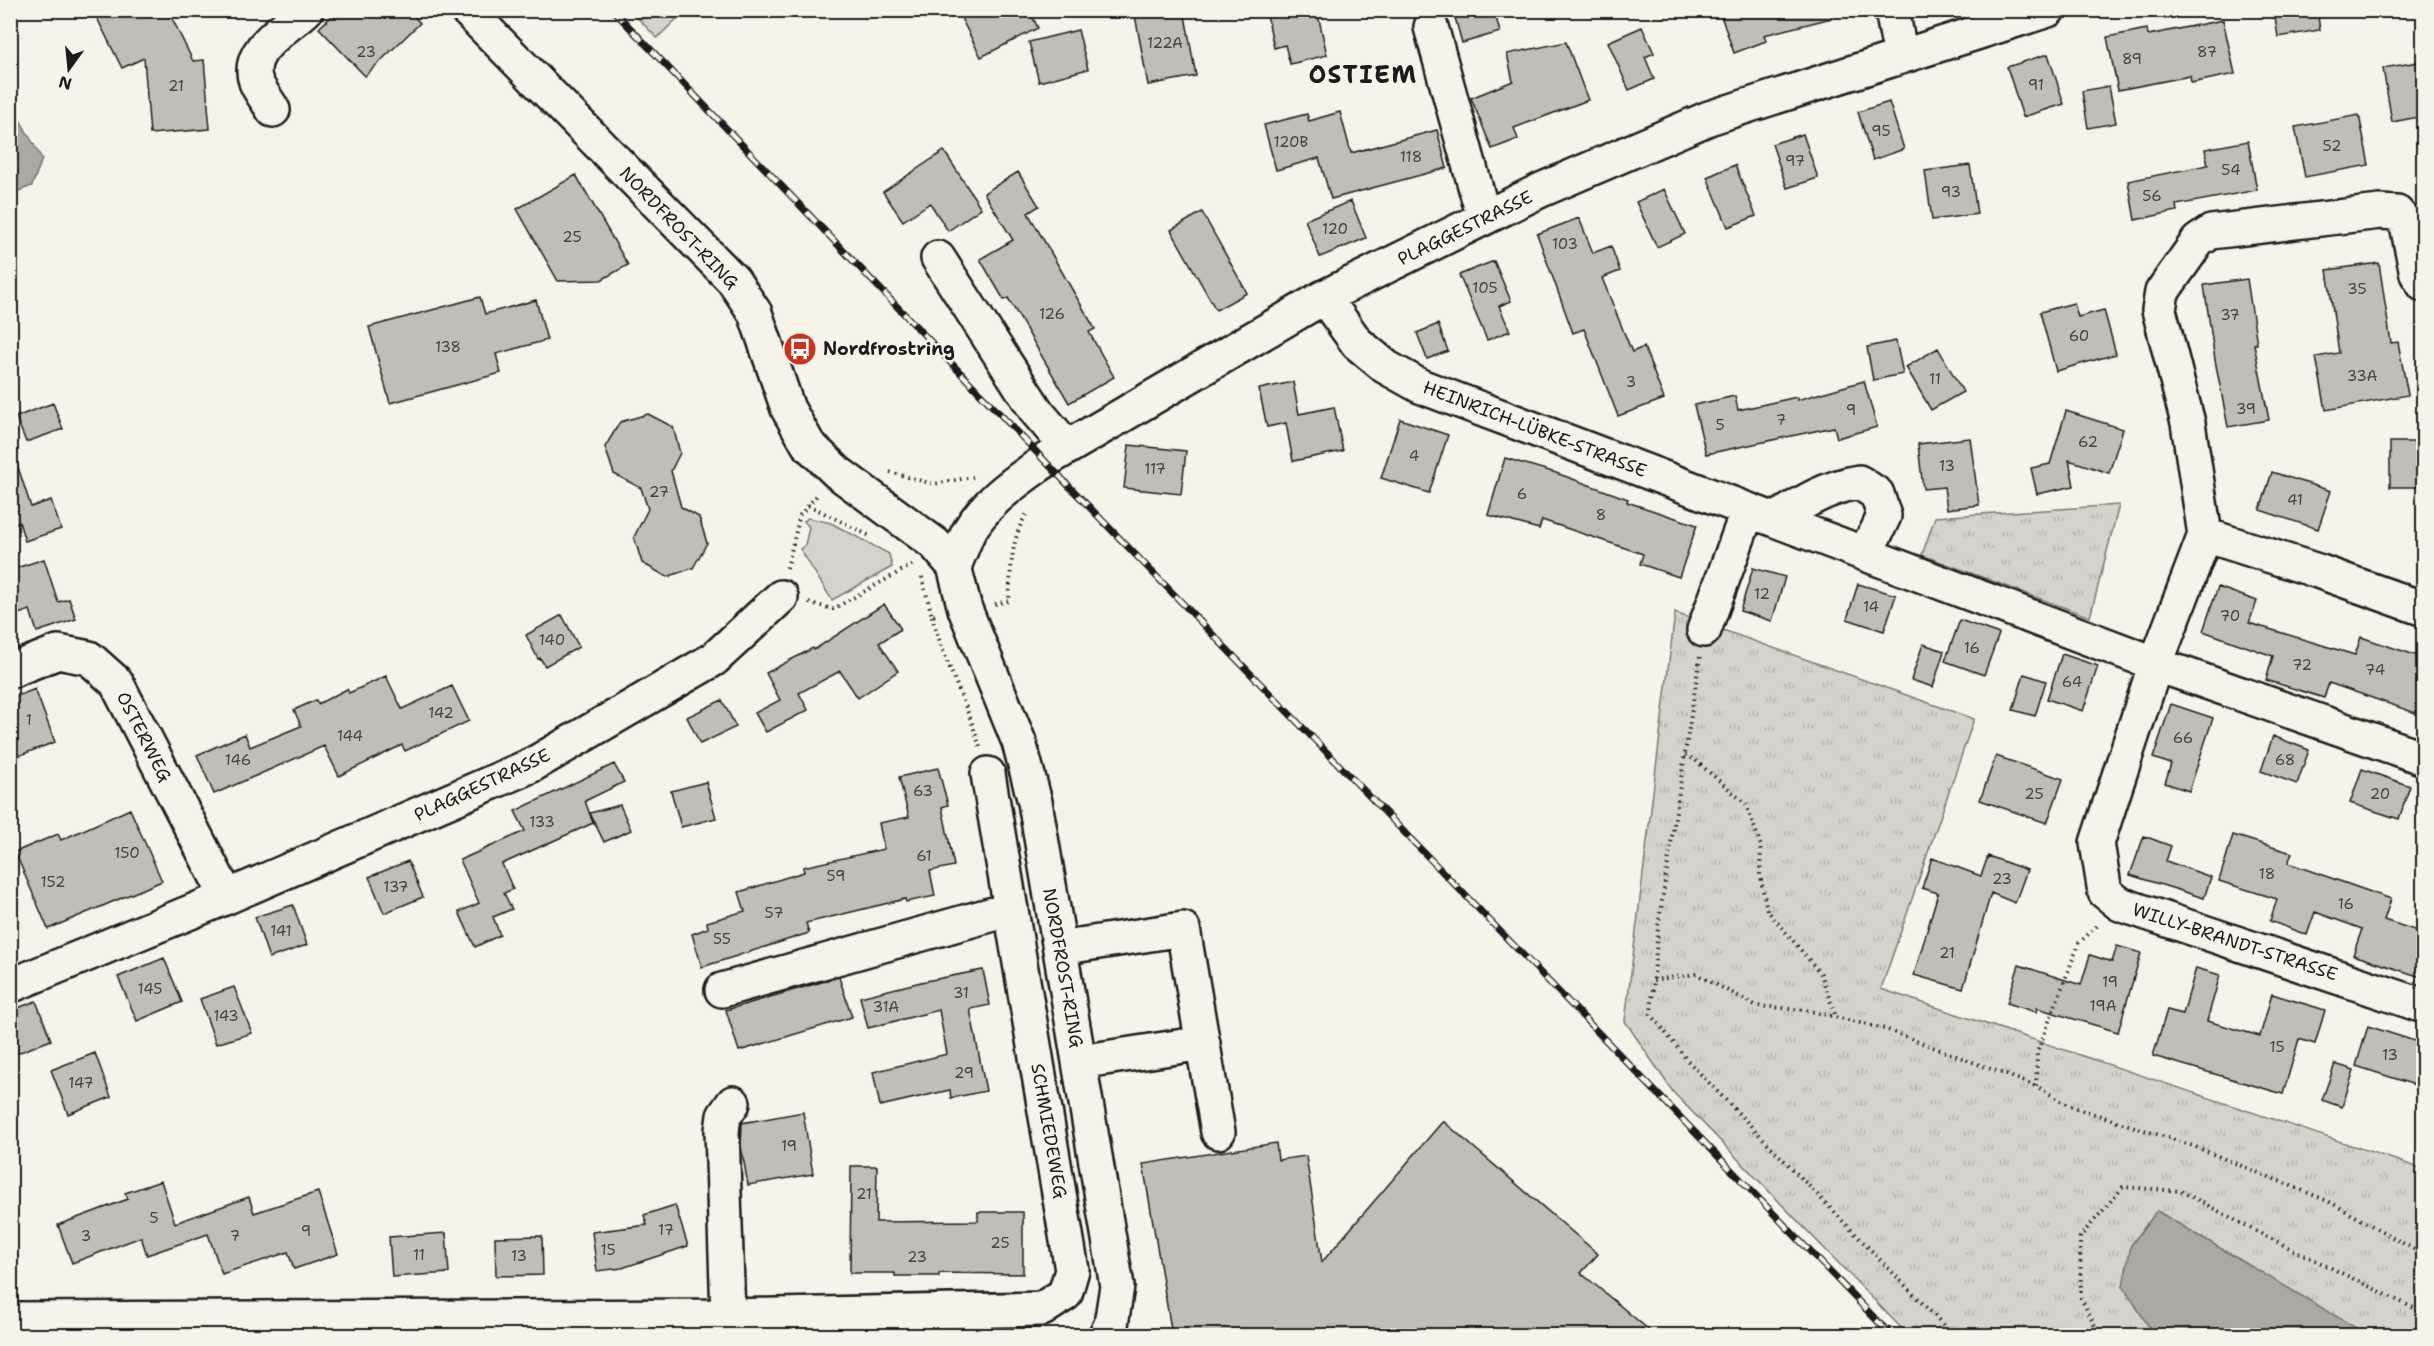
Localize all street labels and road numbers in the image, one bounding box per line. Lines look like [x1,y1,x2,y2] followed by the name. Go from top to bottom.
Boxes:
[614,161,744,295] street label: NORDFROST-RING
[1393,185,1537,271] street label: PLAGGESTRASSE
[1420,375,1650,483] street label: HEINRICH-LÜBKE-STRASSE
[111,688,177,787] street label: OSTERWEG
[410,743,554,827] street label: PLAGGESTRASSE
[1037,886,1089,1050] street label: NORDFROST-RING
[2129,897,2341,987] street label: WILLY-BRANDT-STRASSE
[1025,1062,1073,1201] street label: SCHMIEDEWEG

